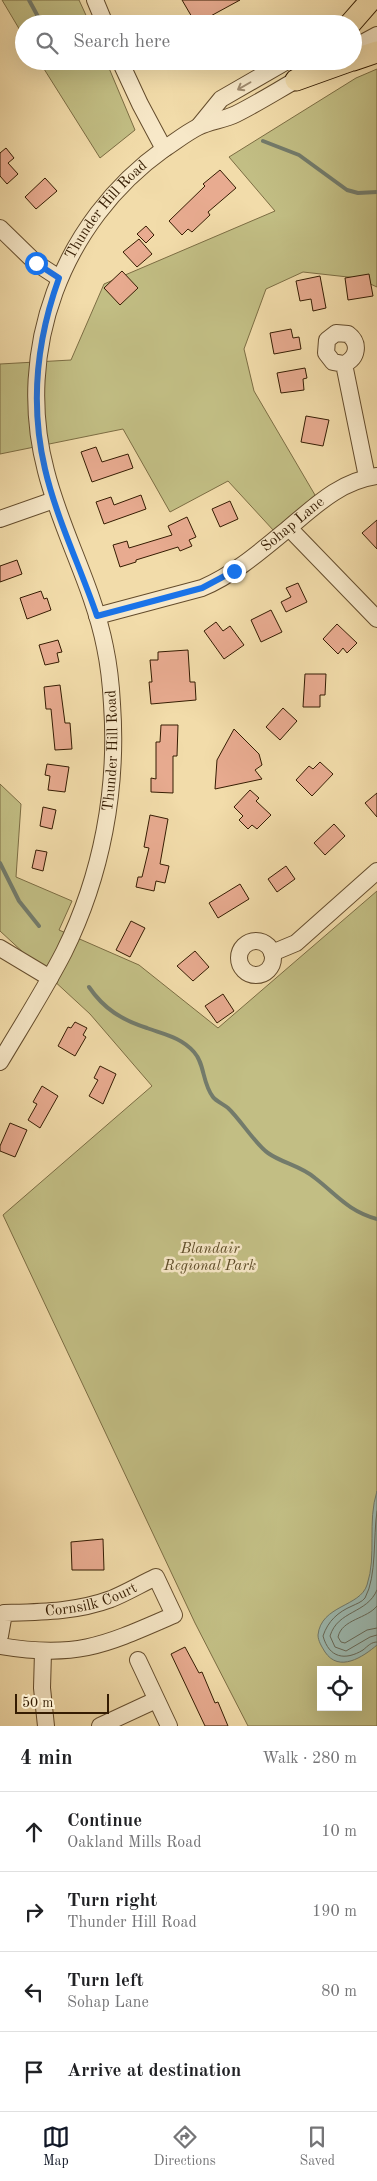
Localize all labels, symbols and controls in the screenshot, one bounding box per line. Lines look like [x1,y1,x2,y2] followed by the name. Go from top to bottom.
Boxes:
[15,15,362,70] search box
[33,29,61,57] icon: search
[73,33,170,52] text: Search here
[238,81,252,91] one-way arrow
[63,158,150,262] street label: Thunder Hill Road
[25,252,48,275] route start
[259,494,327,555] street label: Sohap Lane
[223,560,246,583] route end
[100,689,121,812] street label: Thunder Hill Road
[163,1242,256,1274] park label: Blandair Regional Park
[44,1580,140,1619] street label: Cornsilk Court
[317,1666,362,1711] map controls
[317,1666,362,1711] button: locate
[15,1691,109,1714] scale bar
[22,1696,53,1710] text: 50 m
[20,1748,73,1769] text: 4 min
[262,1751,357,1767] text: Walk · 280 m
[67,1812,142,1831] text: Continue
[20,1818,48,1846] icon: ahead
[321,1824,357,1840] text: 10 m
[67,1835,202,1851] text: Oakland Mills Road
[67,1892,157,1911] text: Turn right
[20,1898,48,1926] icon: right
[312,1904,357,1920] text: 190 m
[67,1915,197,1931] text: Thunder Hill Road
[67,1972,144,1991] text: Turn left
[20,1978,48,2006] icon: left
[321,1984,357,2000] text: 80 m
[67,1995,149,2011] text: Sohap Lane
[20,2058,48,2086] icon: arrive
[67,2062,241,2081] text: Arrive at destination
[42,2123,70,2170] tab: Map
[154,2123,216,2170] tab: Directions
[299,2123,335,2170] tab: Saved

